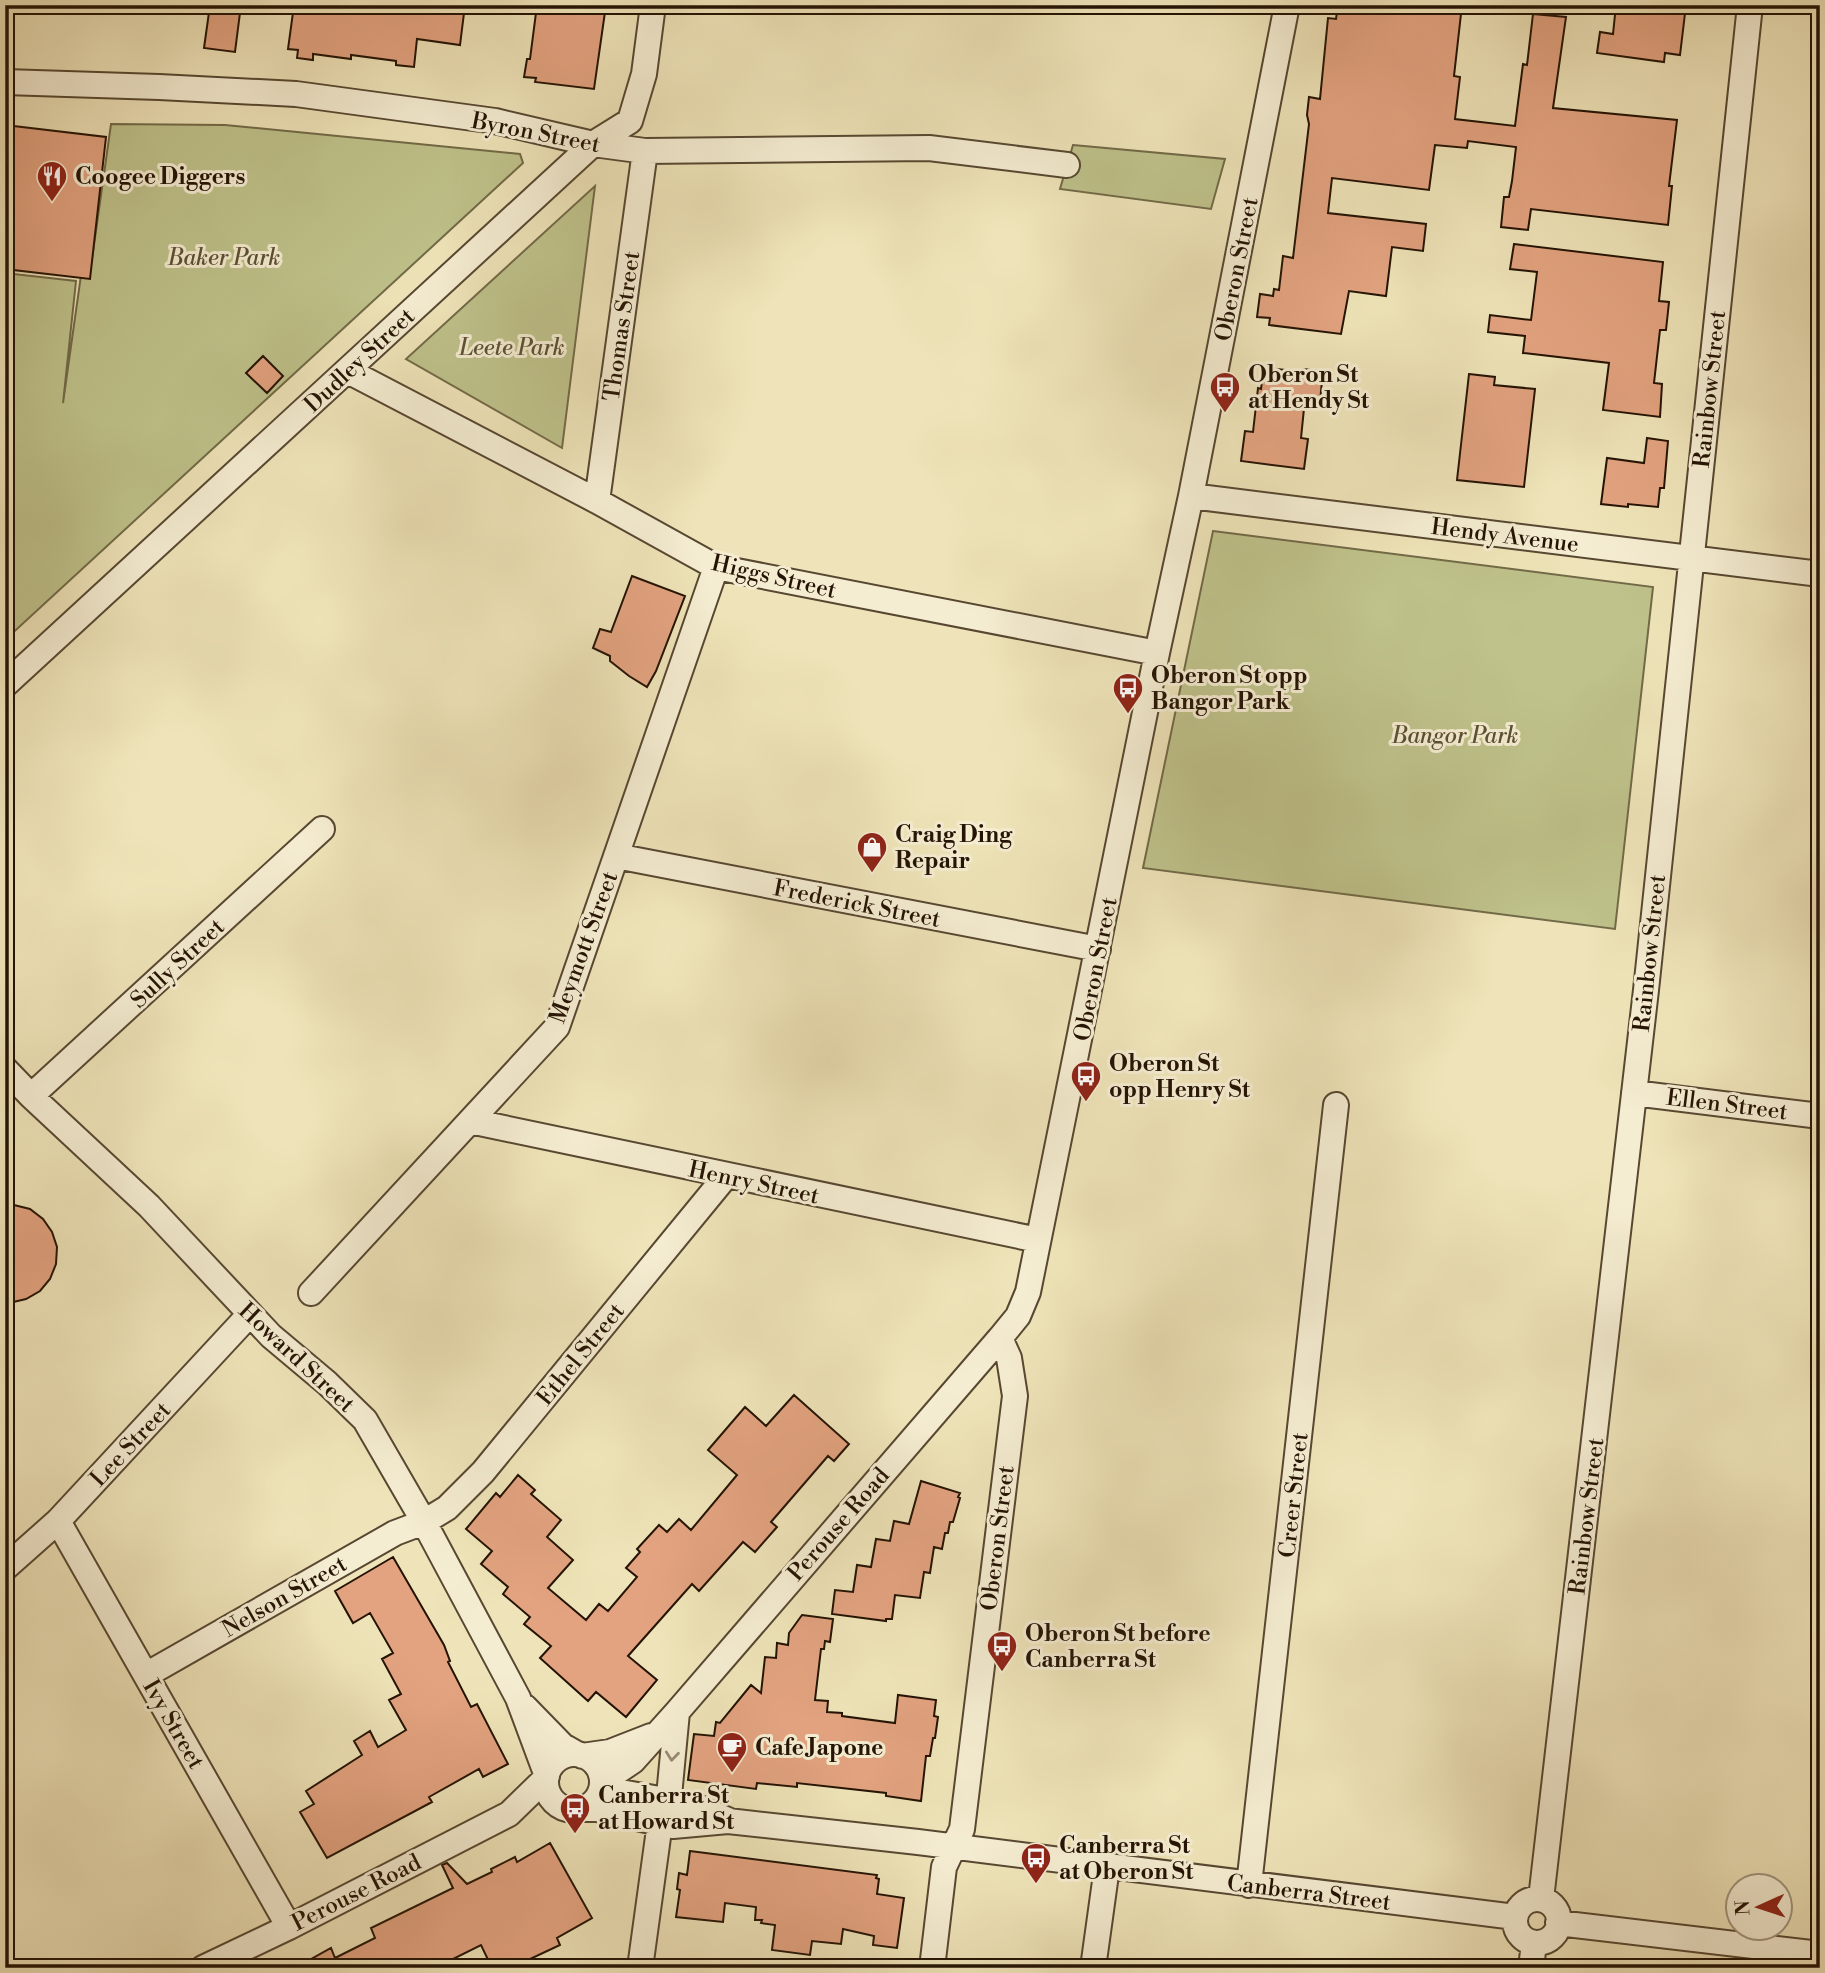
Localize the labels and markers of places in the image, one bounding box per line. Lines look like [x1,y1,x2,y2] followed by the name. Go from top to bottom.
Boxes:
[35,159,69,203] restaurant icon: Coogee Diggers
[75,163,245,191] place label: Coogee Diggers
[1248,361,1370,415] place label: Oberon St at Hendy St
[1208,370,1242,414] bus stop icon: Oberon St at Hendy St
[1151,662,1308,716] place label: Oberon St opp Bangor Park
[1111,671,1145,715] bus stop icon: Oberon St opp Bangor Park
[895,821,1013,875] place label: Craig Ding Repair
[855,830,889,874] shop icon: Craig Ding Repair
[1109,1050,1251,1104] place label: Oberon St opp Henry St
[1069,1059,1103,1103] bus stop icon: Oberon St opp Henry St
[1025,1620,1211,1674] place label: Oberon St before Canberra St
[985,1629,1019,1673] bus stop icon: Oberon St before Canberra St
[715,1730,749,1774] cafe icon: Cafe Japone
[755,1734,883,1762] place label: Cafe Japone
[598,1782,735,1836] place label: Canberra St at Howard St
[558,1791,592,1835] bus stop icon: Canberra St at Howard St
[1059,1832,1194,1886] place label: Canberra St at Oberon St
[1019,1841,1053,1885] bus stop icon: Canberra St at Oberon St

